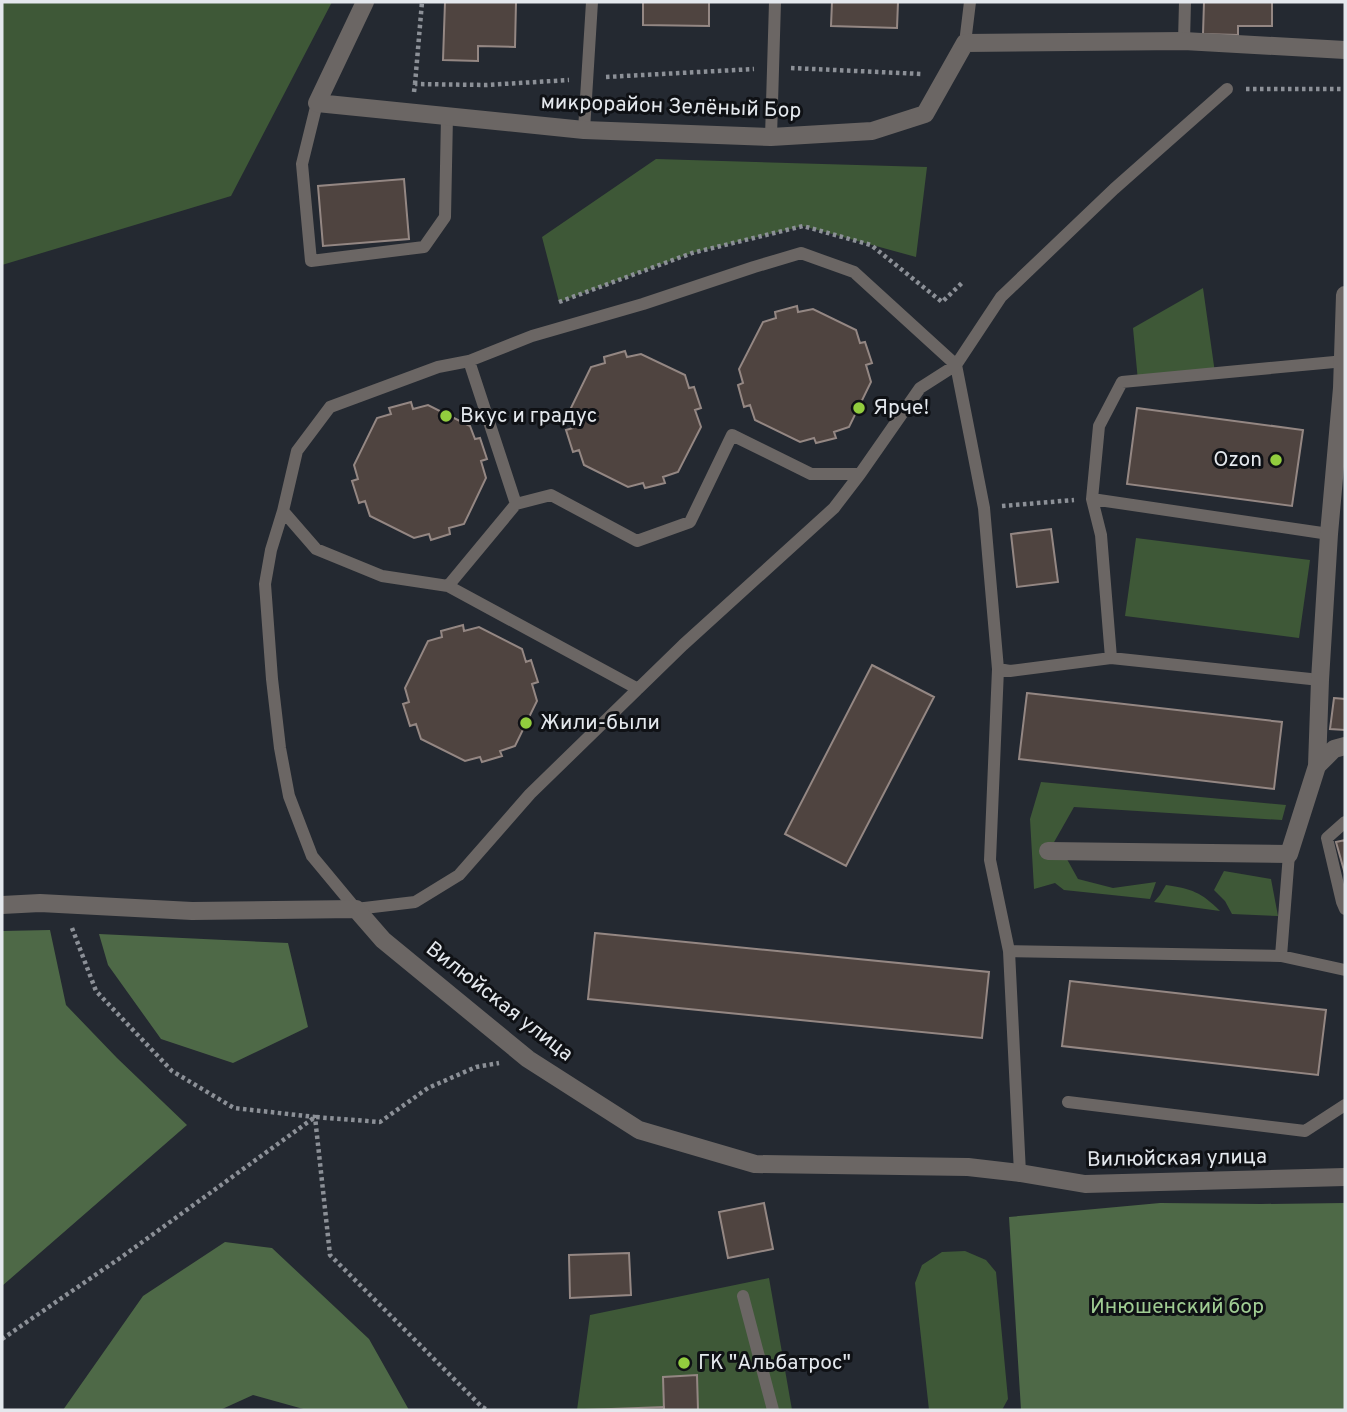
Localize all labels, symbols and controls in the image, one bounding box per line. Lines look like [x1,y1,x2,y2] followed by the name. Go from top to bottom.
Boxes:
[540,89,802,125] street label: микрорайон Зелёный Бор
[873,395,929,422] place label: Ярче!
[851,400,867,416] marker: Ярче!
[460,403,597,430] place label: Вкус и градус
[438,408,454,424] marker: Вкус и градус
[1213,447,1262,474] place label: Ozon
[1268,452,1284,468] marker: Ozon
[540,710,660,737] place label: Жили-были
[518,715,534,731] marker: Жили-были
[420,936,578,1068] street label: Вилюйская улица
[1087,1144,1267,1174] street label: Вилюйская улица
[1090,1294,1264,1321] park label: Инюшенский бор
[698,1350,851,1377] place label: ГК "Альбатрос"
[676,1355,692,1371] marker: ГК "Альбатрос"

